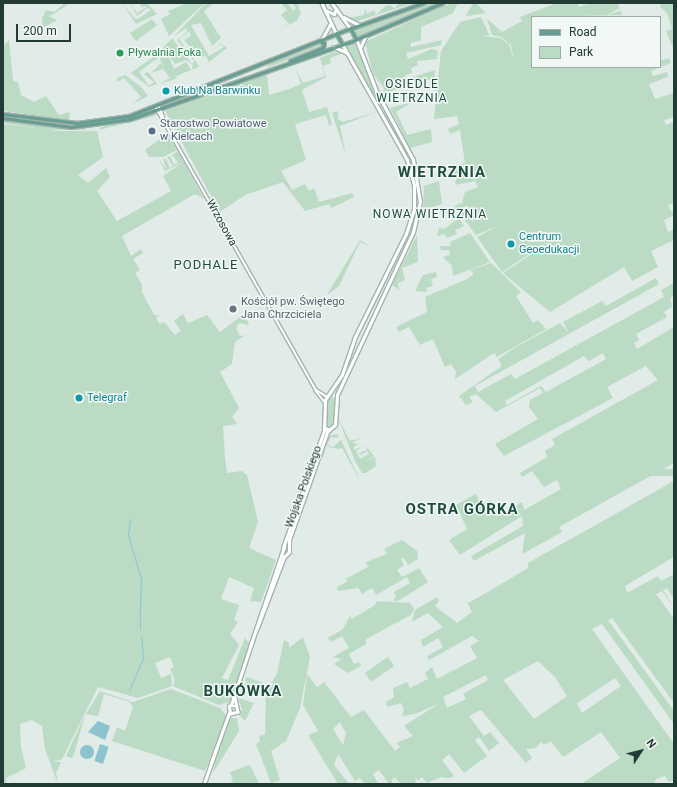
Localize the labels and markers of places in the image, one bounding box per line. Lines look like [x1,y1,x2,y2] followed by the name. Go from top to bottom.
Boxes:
[128,46,201,60] place label: Pływalnia Foka
[115,48,125,58] marker: Pływalnia Foka
[174,84,260,98] place label: Klub Na Barwinku
[161,86,171,96] marker: Klub Na Barwinku
[160,118,266,144] place label: Starostwo Powiatowe w Kielcach
[147,126,157,136] marker: Starostwo Powiatowe w Kielcach
[519,231,579,257] place label: Centrum Geoedukacji
[506,239,516,249] marker: Centrum Geoedukacji
[241,296,345,322] place label: Kościół pw. Świętego Jana Chrzciciela
[228,304,238,314] marker: Kościół pw. Świętego Jana Chrzciciela
[87,391,127,405] place label: Telegraf
[74,393,84,403] marker: Telegraf

